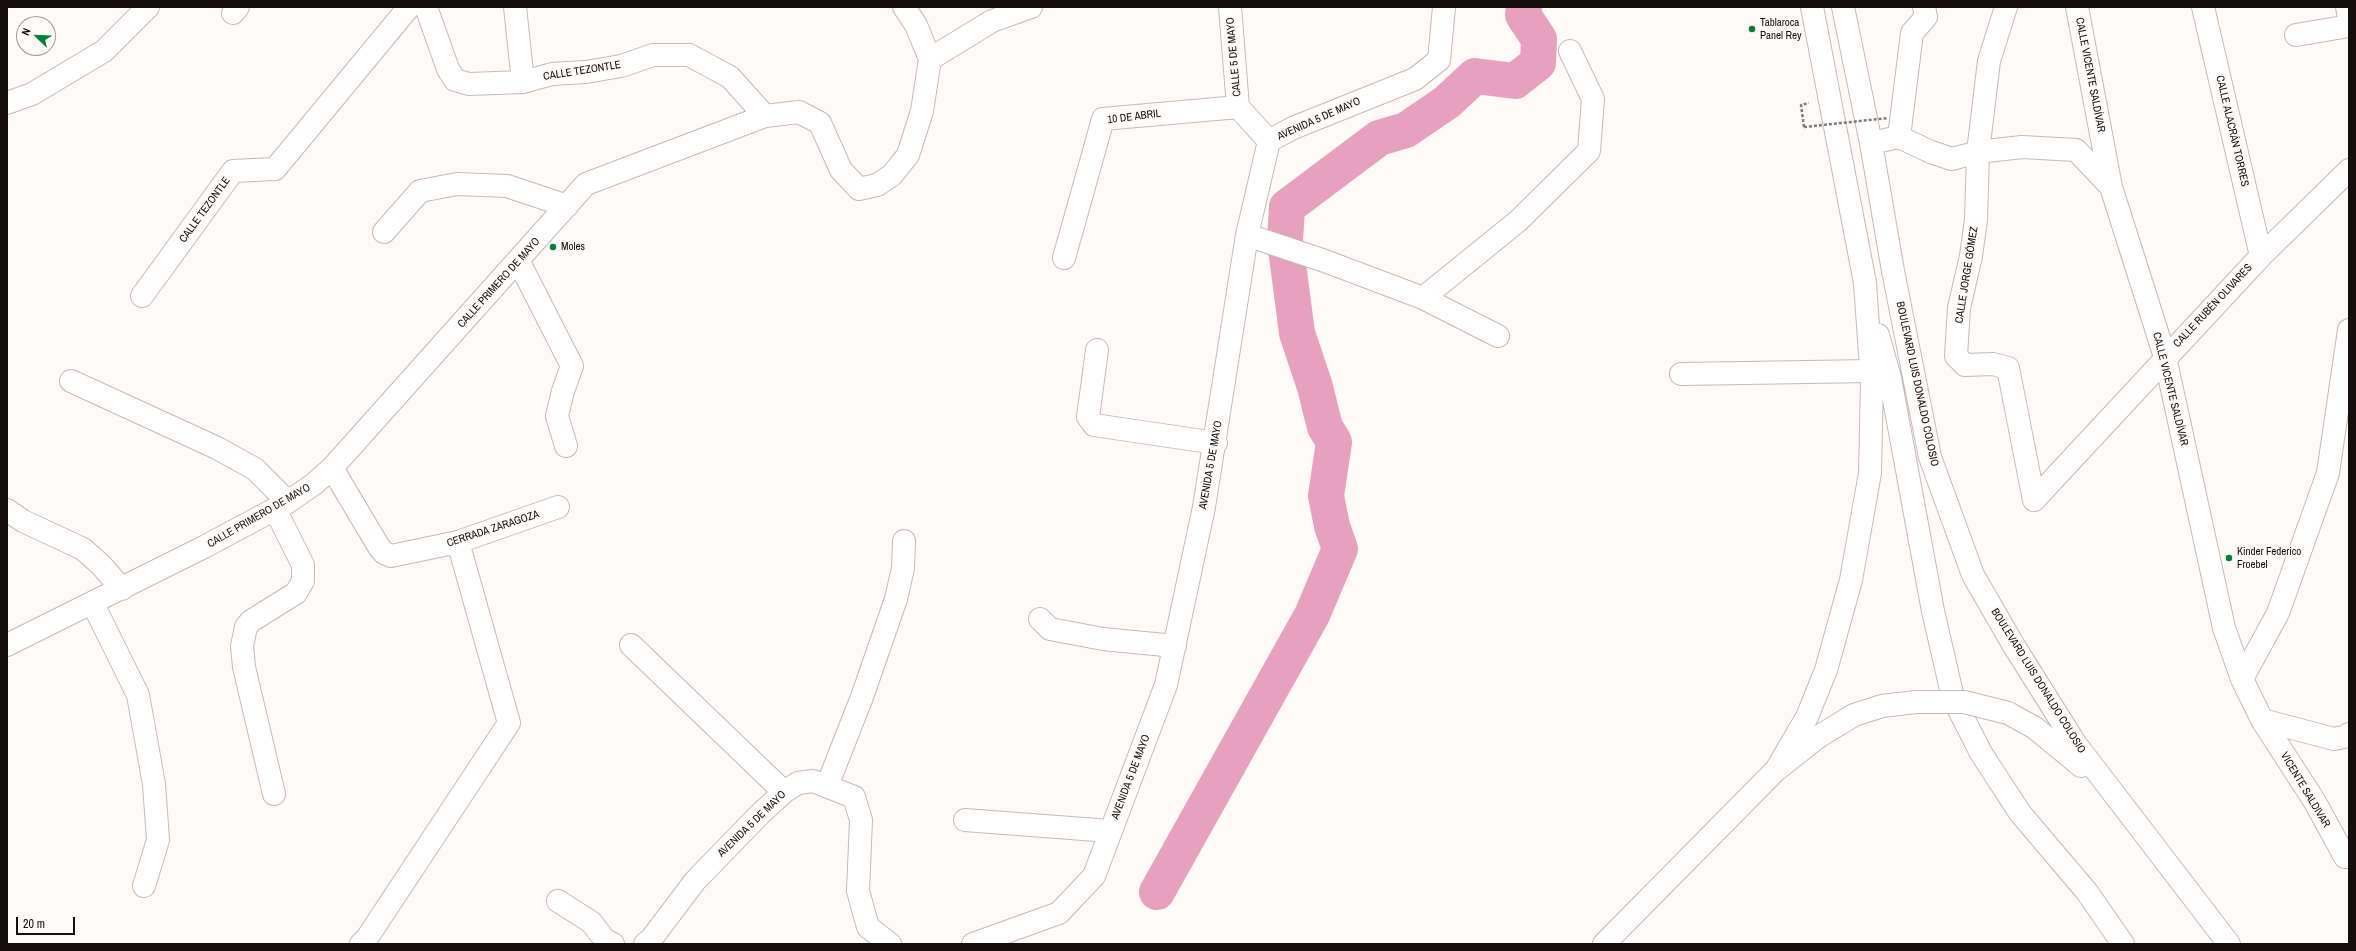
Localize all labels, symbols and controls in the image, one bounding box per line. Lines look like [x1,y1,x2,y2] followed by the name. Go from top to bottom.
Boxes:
[16,16,56,56] north arrow
[1760,16,1802,42] place label: Tablaroca Panel Rey
[2072,16,2108,134] street label: CALLE VICENTE SALDÍVAR
[1224,17,1244,97] street label: CALLE 5 DE MAYO
[1747,24,1757,34] marker: Tablaroca Panel Rey
[18,26,34,37] text: N
[542,58,622,84] street label: CALLE TEZONTLE
[2213,74,2251,188] street label: CALLE ALACRÁN TORRES
[1275,95,1363,143] street label: AVENIDA 5 DE MAYO
[1107,107,1161,127] street label: 10 DE ABRIL
[177,174,233,246] street label: CALLE TEZONTLE
[1953,226,1981,324] street label: CALLE JORGE GÓMEZ
[455,235,543,331] street label: CALLE PRIMERO DE MAYO
[561,240,585,254] place label: Moles
[548,242,558,252] marker: Moles
[2171,261,2255,351] street label: CALLE RUBÉN OLIVARES
[1893,300,1941,468] street label: BOULEVARD LUIS DONALDO COLOSIO
[2149,331,2191,447] street label: CALLE VICENTE SALDÍVAR
[1197,420,1225,510] street label: AVENIDA 5 DE MAYO
[205,481,313,551] street label: CALLE PRIMERO DE MAYO
[445,508,541,550] street label: CERRADA ZARAGOZA
[2237,545,2301,571] place label: Kinder Federico Froebel
[2224,553,2234,563] marker: Kinder Federico Froebel
[1988,606,2088,756] street label: BOULEVARD LUIS DONALDO COLOSIO
[1109,733,1153,821] street label: AVENIDA 5 DE MAYO
[2277,750,2333,830] street label: VICENTE SALDIVAR
[715,788,789,860] street label: AVENIDA 5 DE MAYO
[18,909,77,935] scale bar
[23,916,45,932] text: 20 m

